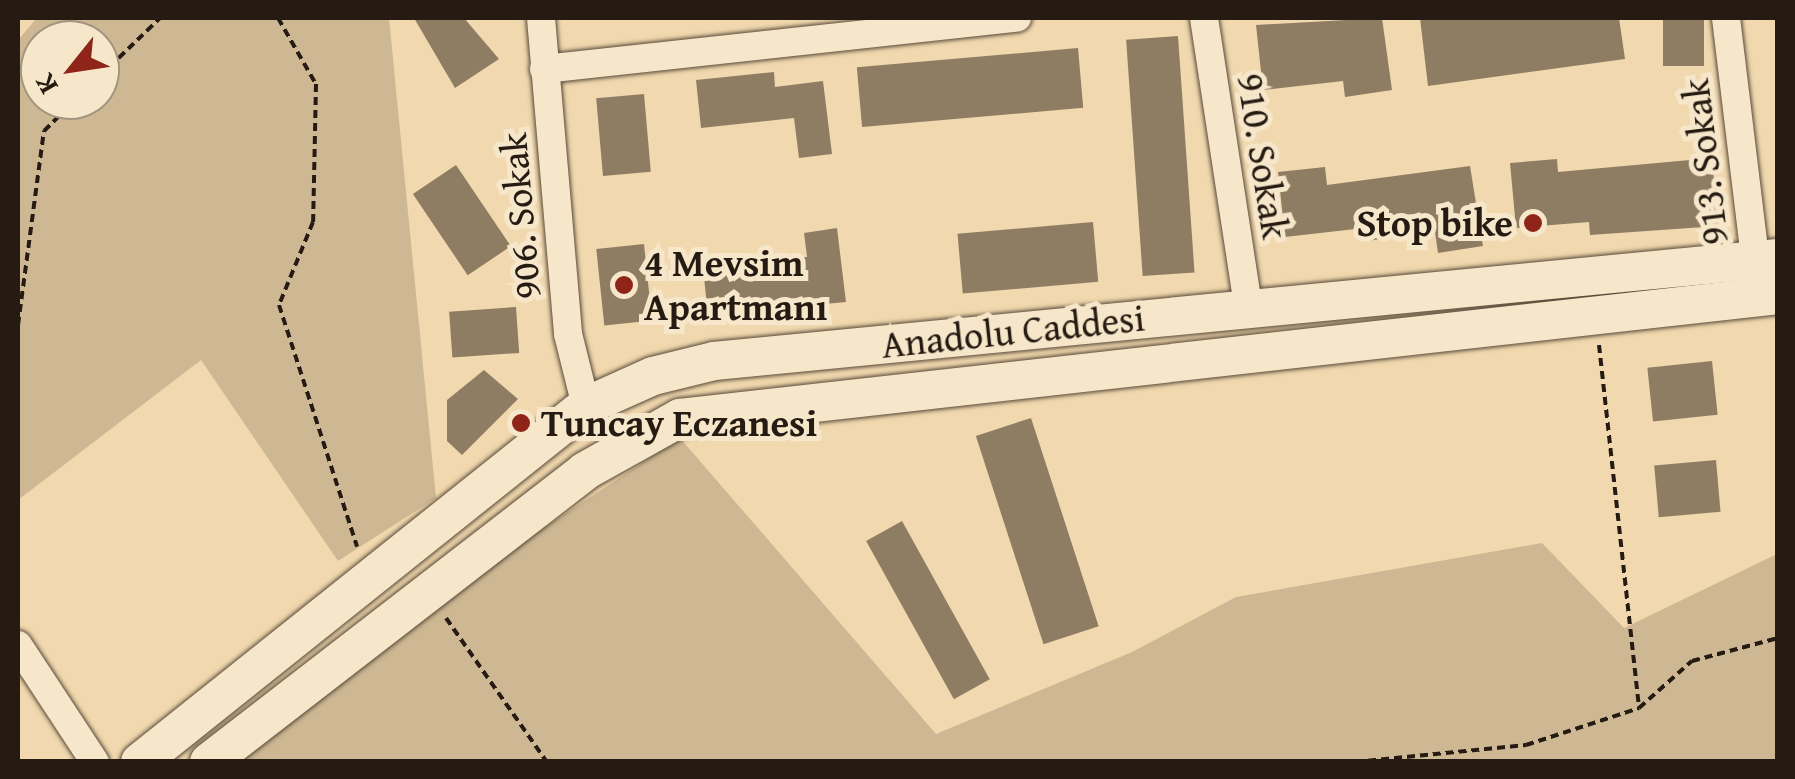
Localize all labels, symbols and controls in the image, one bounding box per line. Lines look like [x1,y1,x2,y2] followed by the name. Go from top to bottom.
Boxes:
[20,20,120,120] north arrow
[23,66,68,102] text: K
[1227,70,1299,242] street label: 910. Sokak
[1672,76,1738,248] street label: 913. Sokak
[490,131,550,301] street label: 906. Sokak
[1356,200,1513,246] place label: Stop bike
[1522,212,1544,234] marker: Stop bike
[644,240,828,330] place label: 4 Mevsim Apartmanı
[613,274,635,296] marker: 4 Mevsim Apartmanı
[879,295,1147,367] street label: Anadolu Caddesi
[541,400,817,446] place label: Tuncay Eczanesi
[510,412,532,434] marker: Tuncay Eczanesi

